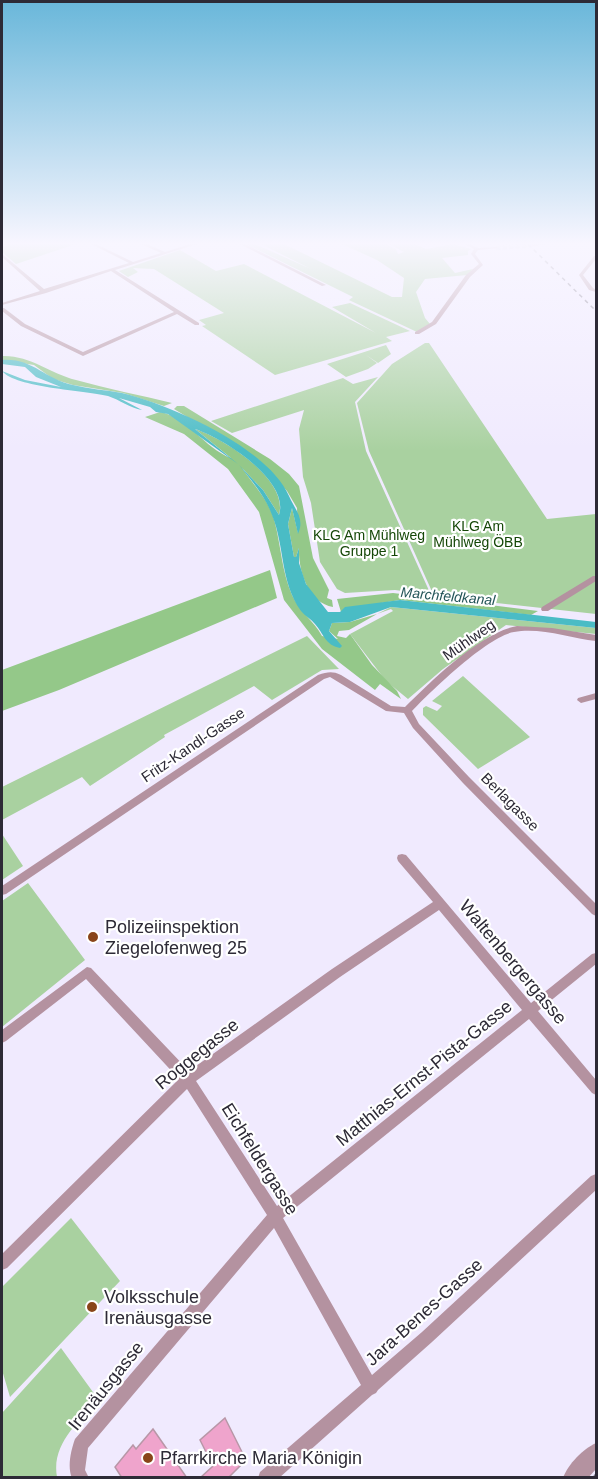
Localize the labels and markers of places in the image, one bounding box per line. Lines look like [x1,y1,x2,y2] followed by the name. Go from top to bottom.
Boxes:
[105,917,247,958] place label: Polizeiinspektion Ziegelofenweg 25
[86,930,100,944] marker: Polizeiinspektion Ziegelofenweg 25
[104,1287,212,1328] place label: Volksschule Irenäusgasse
[85,1300,99,1314] marker: Volksschule Irenäusgasse
[160,1448,362,1468] place label: Pfarrkirche Maria Königin
[141,1451,155,1465] marker: Pfarrkirche Maria Königin

